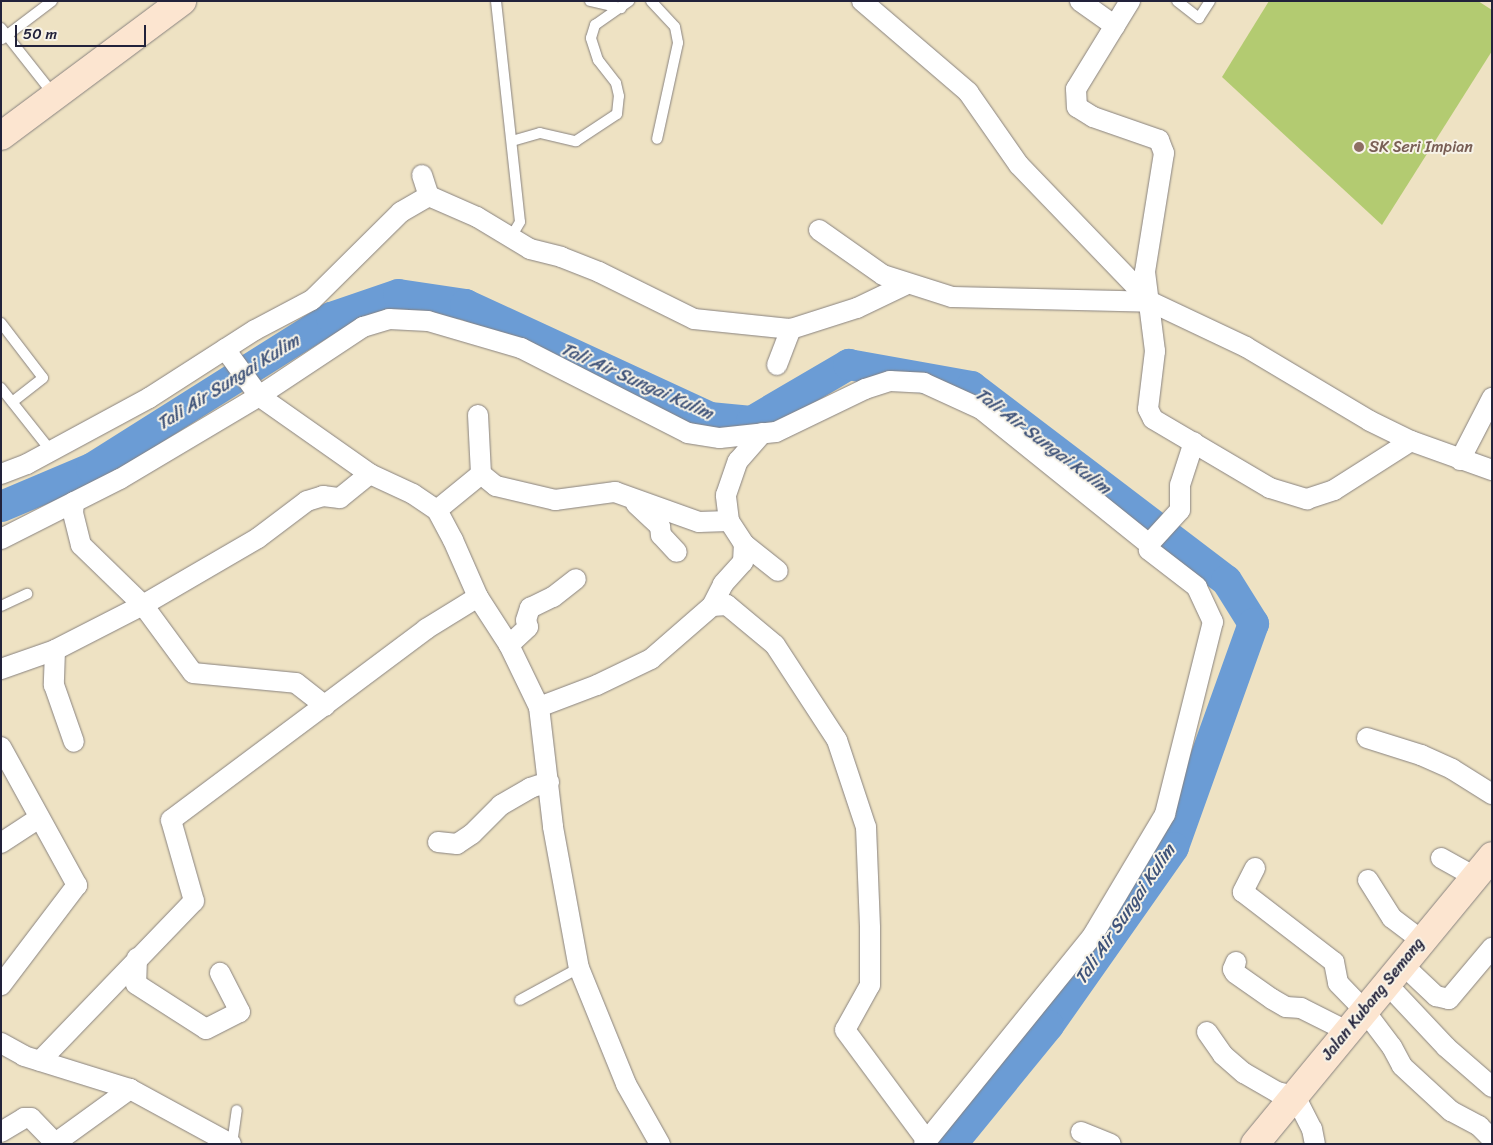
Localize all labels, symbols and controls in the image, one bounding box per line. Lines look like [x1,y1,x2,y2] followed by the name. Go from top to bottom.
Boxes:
[18,15,149,47] scale bar
[23,21,57,47] text: 50 m
[1369,137,1475,157] place label: SK Seri Impian
[1353,141,1365,153] marker: SK Seri Impian
[153,329,303,435] water label: Tali Air Sungai Kulim
[558,338,716,424] water label: Tali Air Sungai Kulim
[971,383,1115,499] water label: Tali Air Sungai Kulim
[1070,840,1180,988] water label: Tali Air Sungai Kulim
[1318,934,1428,1064] street label: Jalan Kubang Semang

